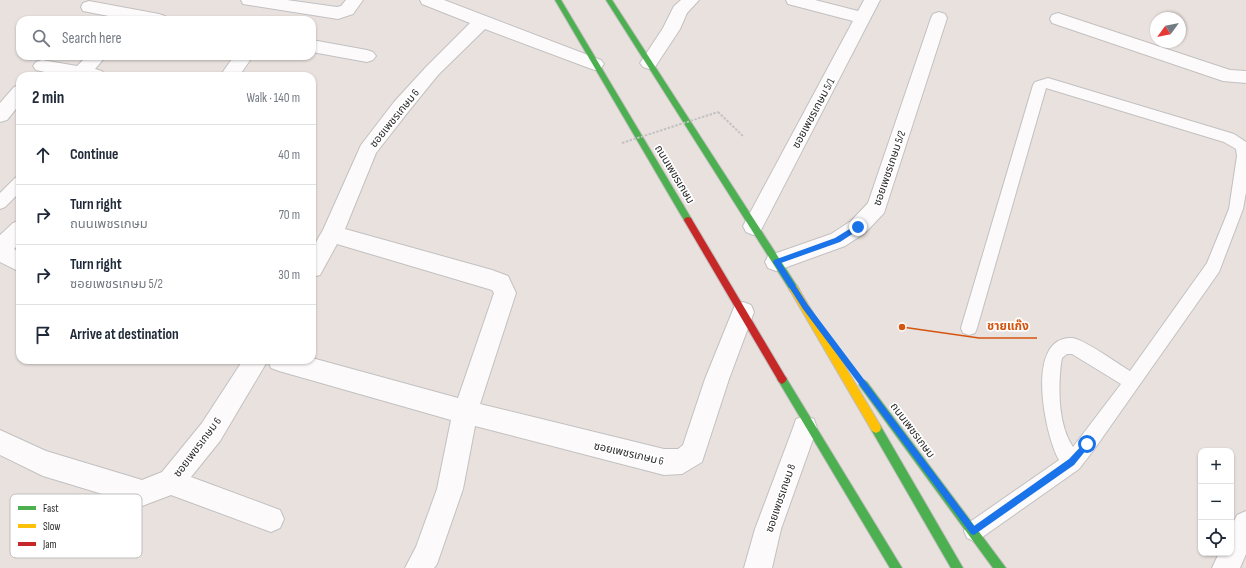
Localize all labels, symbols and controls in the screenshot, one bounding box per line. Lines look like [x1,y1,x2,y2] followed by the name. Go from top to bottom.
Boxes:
[1150,12,1186,48] north arrow
[16,16,316,60] search box
[30,27,52,49] icon: search
[62,29,122,48] text: Search here
[789,76,838,151] street label: ซอยเพชรเกษม 5/1
[367,86,422,150] street label: ซอยเพชรเกษม 6
[32,88,64,108] text: 2 min
[247,90,300,106] text: Walk · 140 m
[871,128,909,207] street label: ซอยเพชรเกษม 5/2
[652,143,697,206] street label: ถนนเพชรเกษม
[32,144,54,166] icon: ahead
[70,145,119,164] text: Continue
[278,147,300,163] text: 40 m
[70,195,122,214] text: Turn right
[32,204,54,226] icon: right
[279,207,300,223] text: 70 m
[70,216,148,232] text: ถนนเพชรเกษม
[849,218,867,236] route end
[70,255,122,274] text: Turn right
[32,264,54,286] icon: right
[278,267,300,283] text: 30 m
[70,276,163,292] text: ซอยเพชรเกษม 5/2
[979,314,1037,338] callout: ชายแก๊ง
[987,319,1029,334] text: ชายแก๊ง
[32,324,54,346] icon: arrive
[70,325,179,344] text: Arrive at destination
[888,400,938,461] street label: ถนนเพชรเกษม
[171,415,224,480] street label: ซอยเพชรเกษม 6
[1078,435,1096,453] route start
[593,439,665,468] street label: ซอยเพชรเกษม 6
[1198,448,1234,556] map controls
[1198,448,1234,484] button: +
[763,462,798,534] street label: ซอยเพชรเกษม 8
[1198,484,1234,520] button: −
[10,494,142,558] legend
[43,502,59,515] text: Fast
[43,520,60,533] text: Slow
[1198,520,1234,556] button: locate
[42,538,57,551] text: Jam

